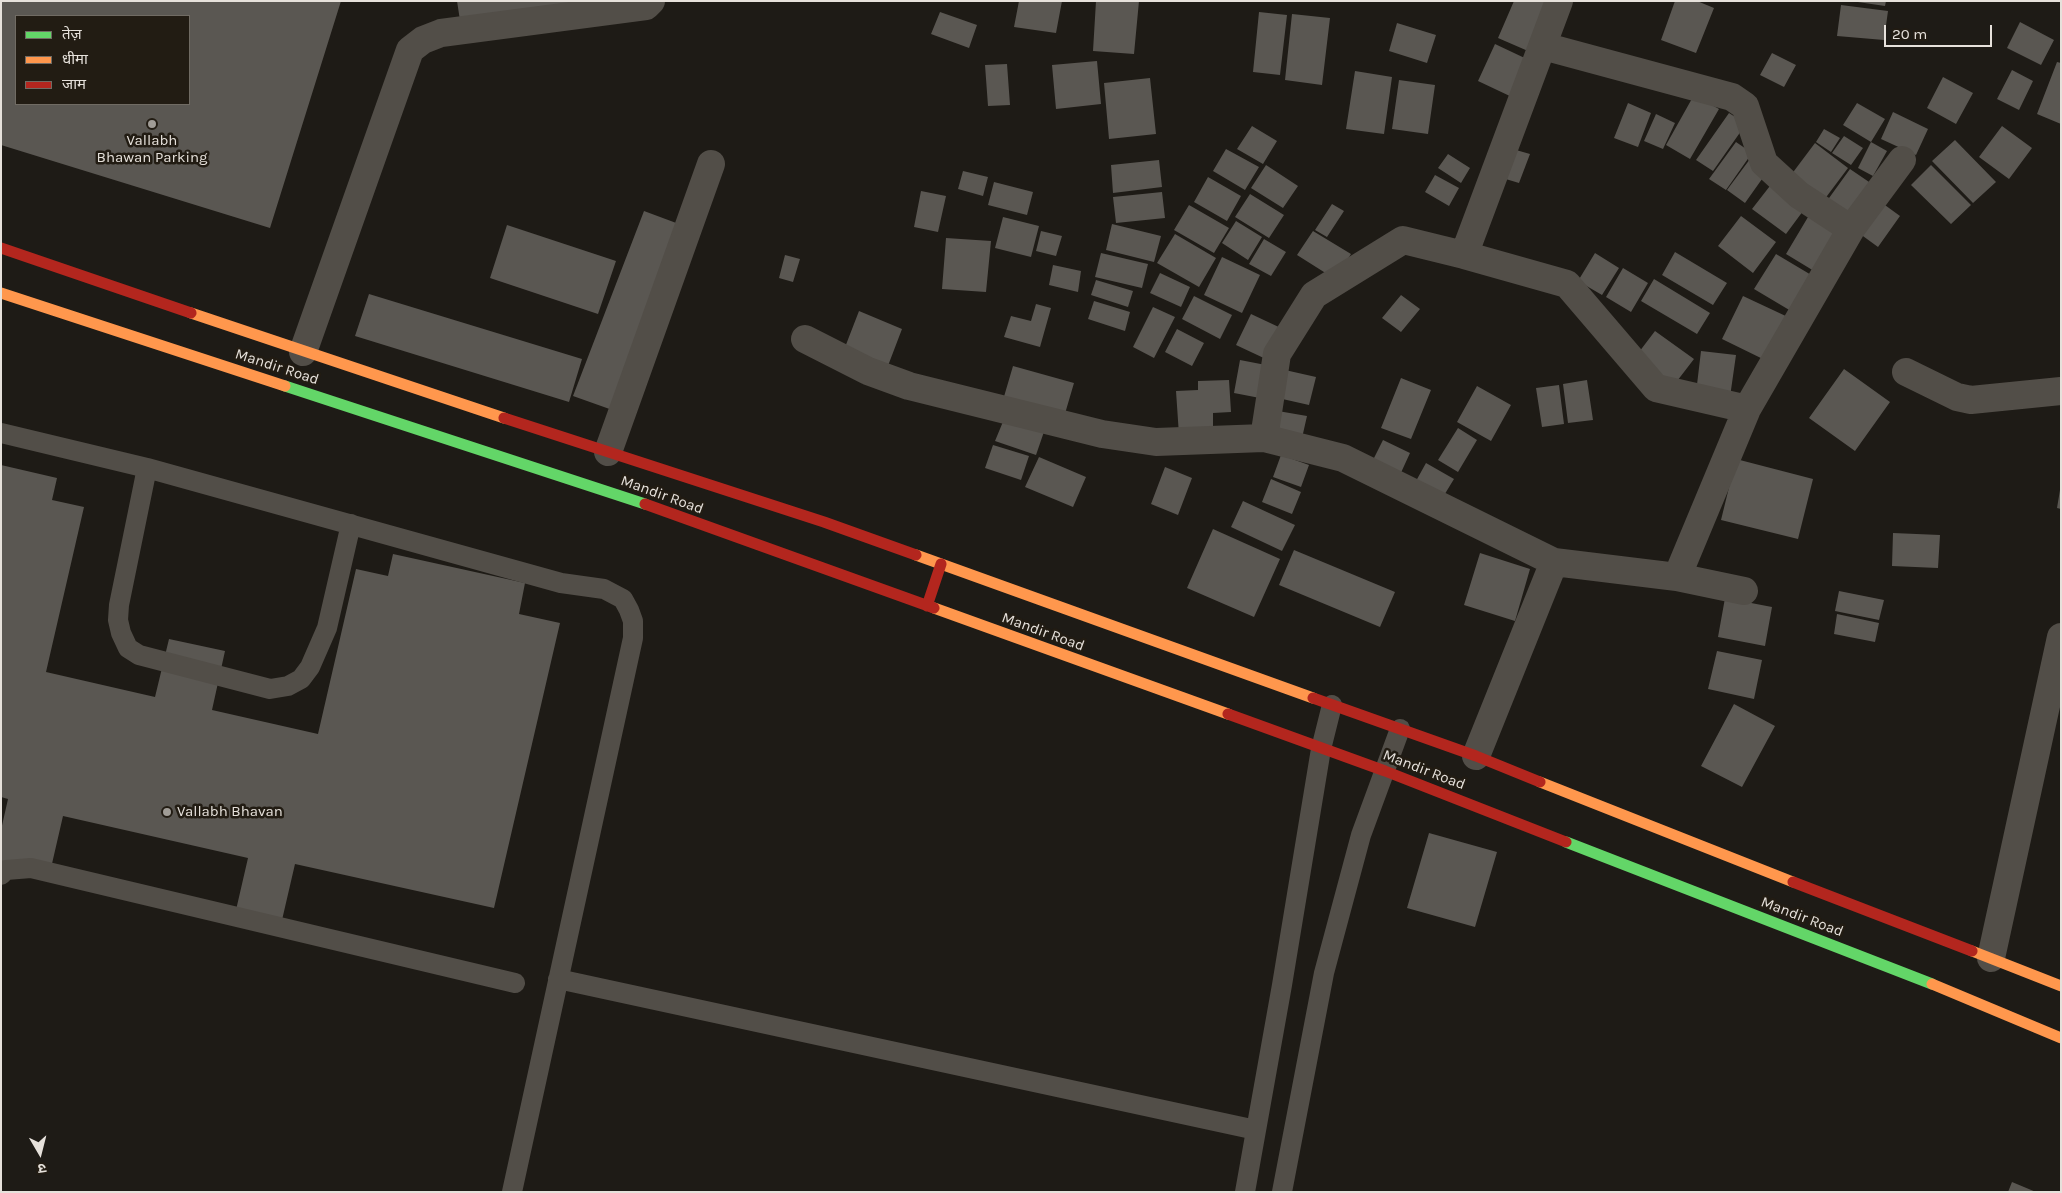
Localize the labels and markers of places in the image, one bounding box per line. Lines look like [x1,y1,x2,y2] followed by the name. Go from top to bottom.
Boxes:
[146,118,158,130] marker: Vallabh Bhawan Parking
[97,132,207,167] place label: Vallabh Bhawan Parking
[177,803,283,821] place label: Vallabh Bhavan
[161,806,173,818] marker: Vallabh Bhavan

